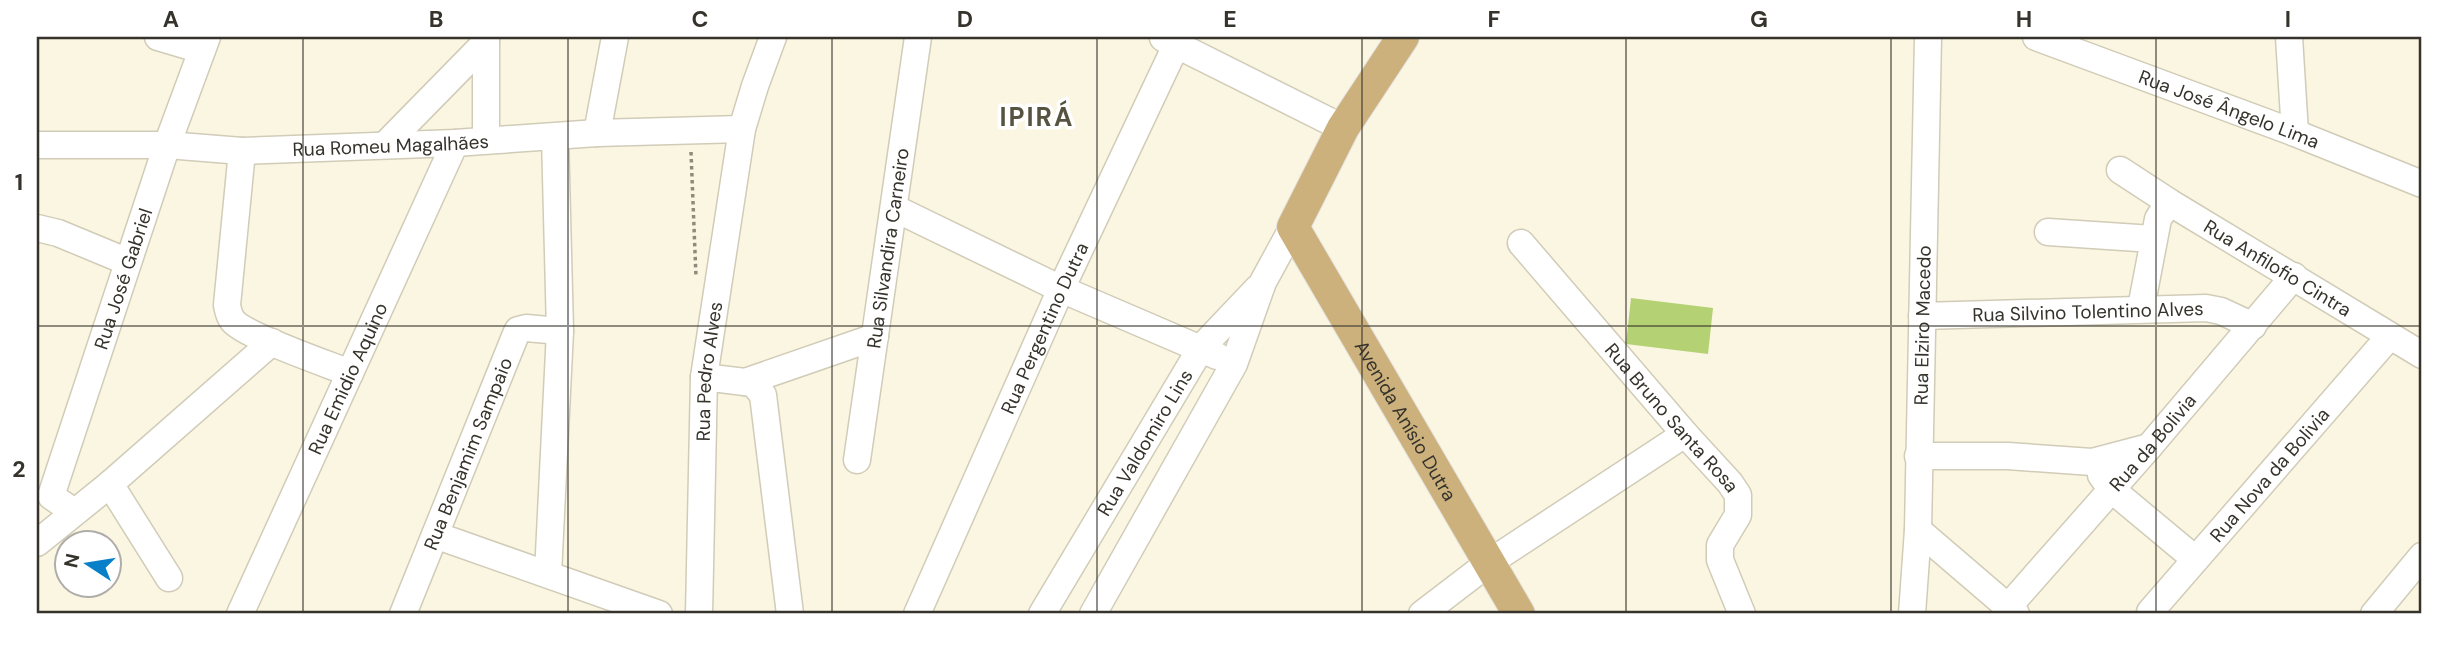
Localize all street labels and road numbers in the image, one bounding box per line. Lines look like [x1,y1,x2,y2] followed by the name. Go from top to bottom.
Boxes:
[2135,64,2323,154] street label: Rua José Ângelo Lima
[292,128,490,162] street label: Rua Romeu Magalhães
[861,146,914,350] street label: Rua Silvandira Carneiro
[88,205,158,352] street label: Rua José Gabriel
[2199,214,2356,322] street label: Rua Anfilofio Cintra
[995,238,1094,418] street label: Rua Pergentino Dutra
[1908,245,1936,406] street label: Rua Elziro Macedo
[1972,296,2204,327] street label: Rua Silvino Tolentino Alves
[302,298,393,458] street label: Rua Emidio Aquino
[690,300,728,442] street label: Rua Pedro Alves
[1349,336,1463,505] street label: Avenida Anísio Dutra
[1600,338,1745,497] street label: Rua Bruno Santa Rosa
[418,354,518,554] street label: Rua Benjamim Sampaio
[1091,364,1198,520] street label: Rua Valdomiro Lins
[2103,388,2202,497] street label: Rua da Bolivia
[2204,402,2335,547] street label: Rua Nova da Bolivia

